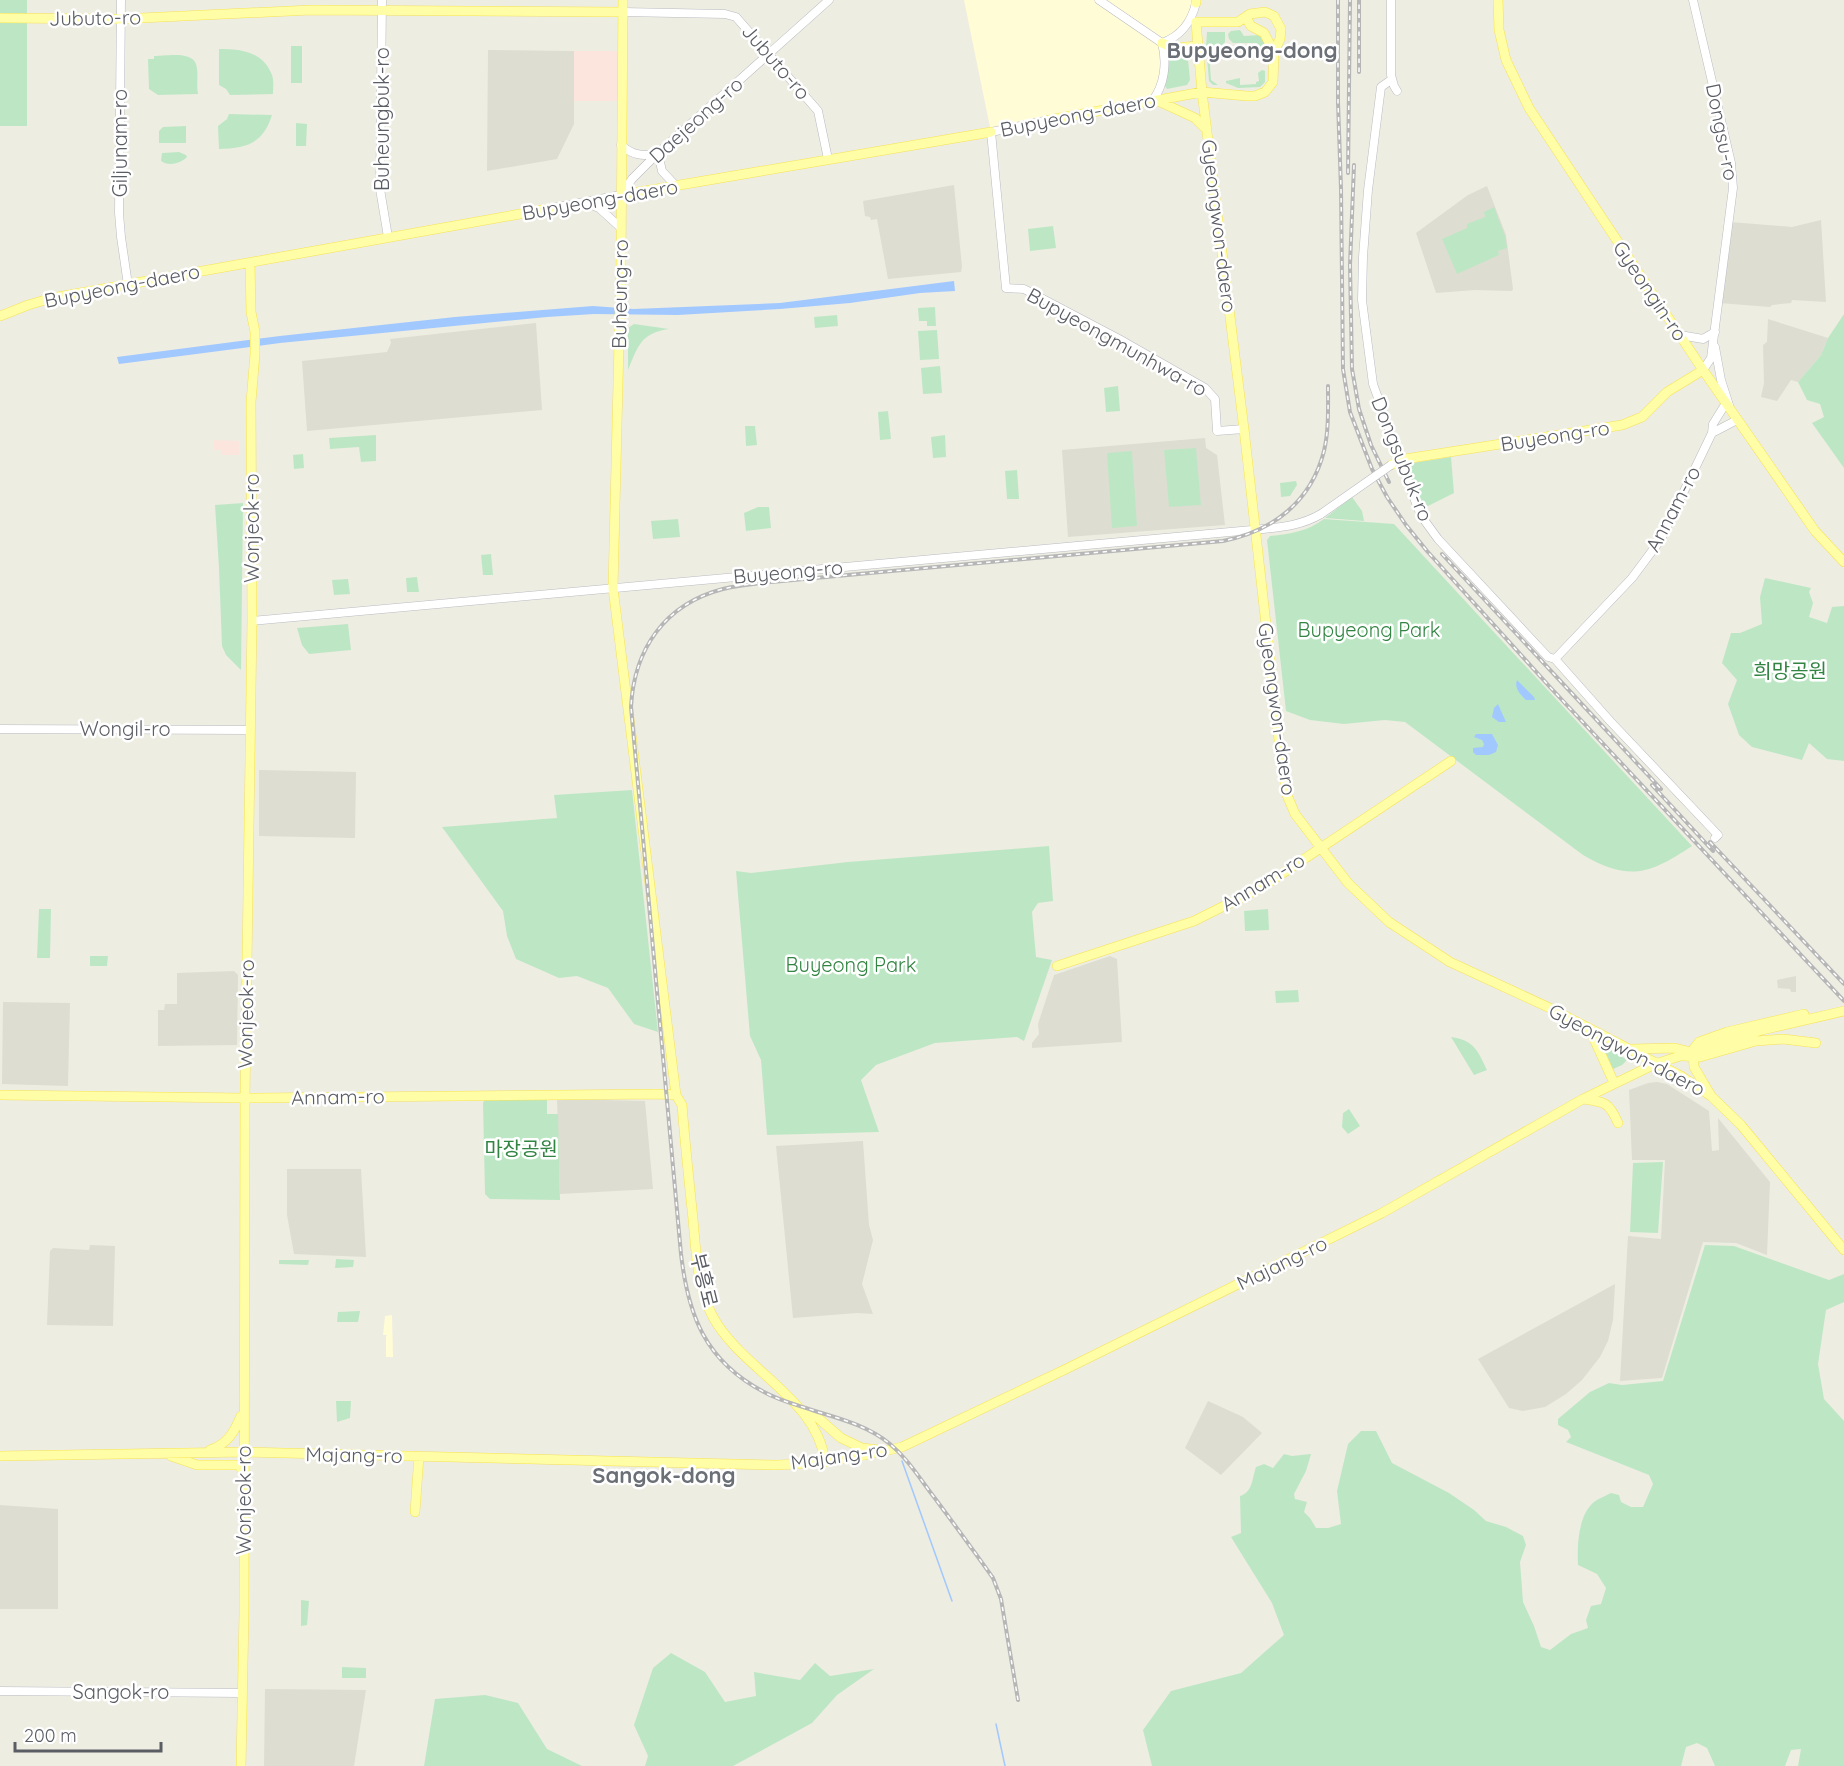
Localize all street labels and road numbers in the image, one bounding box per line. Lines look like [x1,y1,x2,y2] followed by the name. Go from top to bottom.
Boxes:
[49,4,141,31] street label: Jubuto-ro
[737,19,816,105] street label: Jubuto-ro
[369,47,394,191] street label: Buheungbuk-ro
[644,71,748,168] street label: Daejeong-ro
[1701,81,1744,183] street label: Dongsu-ro
[998,87,1158,142] street label: Bupyeong-daero
[107,89,132,197] street label: Giljunam-ro
[1196,138,1243,314] street label: Gyeongwon-daero
[520,173,680,226] street label: Bupyeong-daero
[1608,236,1693,346] street label: Gyeongin-ro
[606,239,633,349] street label: Buheung-ro
[42,258,202,313] street label: Bupyeong-daero
[1023,282,1212,401] street label: Bupyeongmunhwa-ro
[1366,393,1439,525] street label: Dongsubuk-ro
[1499,415,1611,456] street label: Buyeong-ro
[1640,462,1706,556] street label: Annam-ro
[239,473,264,583] street label: Wonjeok-ro
[732,554,844,589] street label: Buyeong-ro
[1253,621,1302,797] street label: Gyeongwon-daero
[79,716,171,741] street label: Wongil-ro
[1216,847,1309,916] street label: Annam-ro
[232,959,259,1069] street label: Wonjeok-ro
[1545,998,1710,1101] street label: Gyeongwon-daero
[291,1083,385,1110] street label: Annam-ro
[1233,1230,1331,1295] street label: Majang-ro
[686,1250,723,1310] street label: 부흥로
[789,1436,889,1475] street label: Majang-ro
[305,1441,403,1468] street label: Majang-ro
[231,1445,256,1555] street label: Wonjeok-ro
[73,1679,169,1704] street label: Sangok-ro

